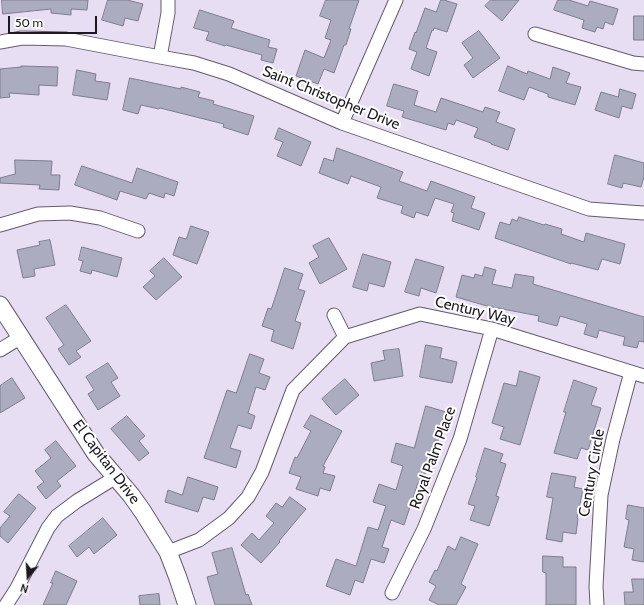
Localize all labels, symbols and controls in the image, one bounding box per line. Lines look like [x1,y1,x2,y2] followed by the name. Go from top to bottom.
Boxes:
[10,8,99,34] scale bar
[15,15,43,30] text: 50 m
[260,62,402,134] street label: Saint Christopher Drive
[433,293,517,329] street label: Century Way
[406,404,460,512] street label: Royal Palm Place
[68,416,144,508] street label: El Capitan Drive
[575,428,609,518] street label: Century Circle
[8,557,48,597] north arrow
[18,581,30,596] text: N

